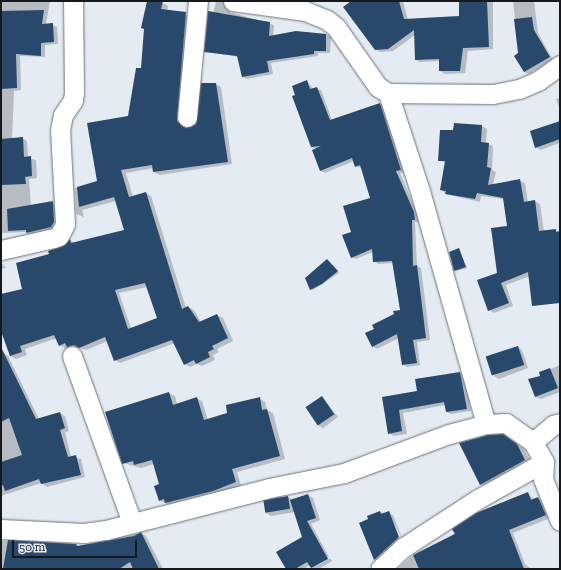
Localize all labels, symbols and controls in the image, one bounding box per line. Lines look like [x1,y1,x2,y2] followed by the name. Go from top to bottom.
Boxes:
[14,532,139,558] scale bar
[19,540,45,554] text: 50 m

